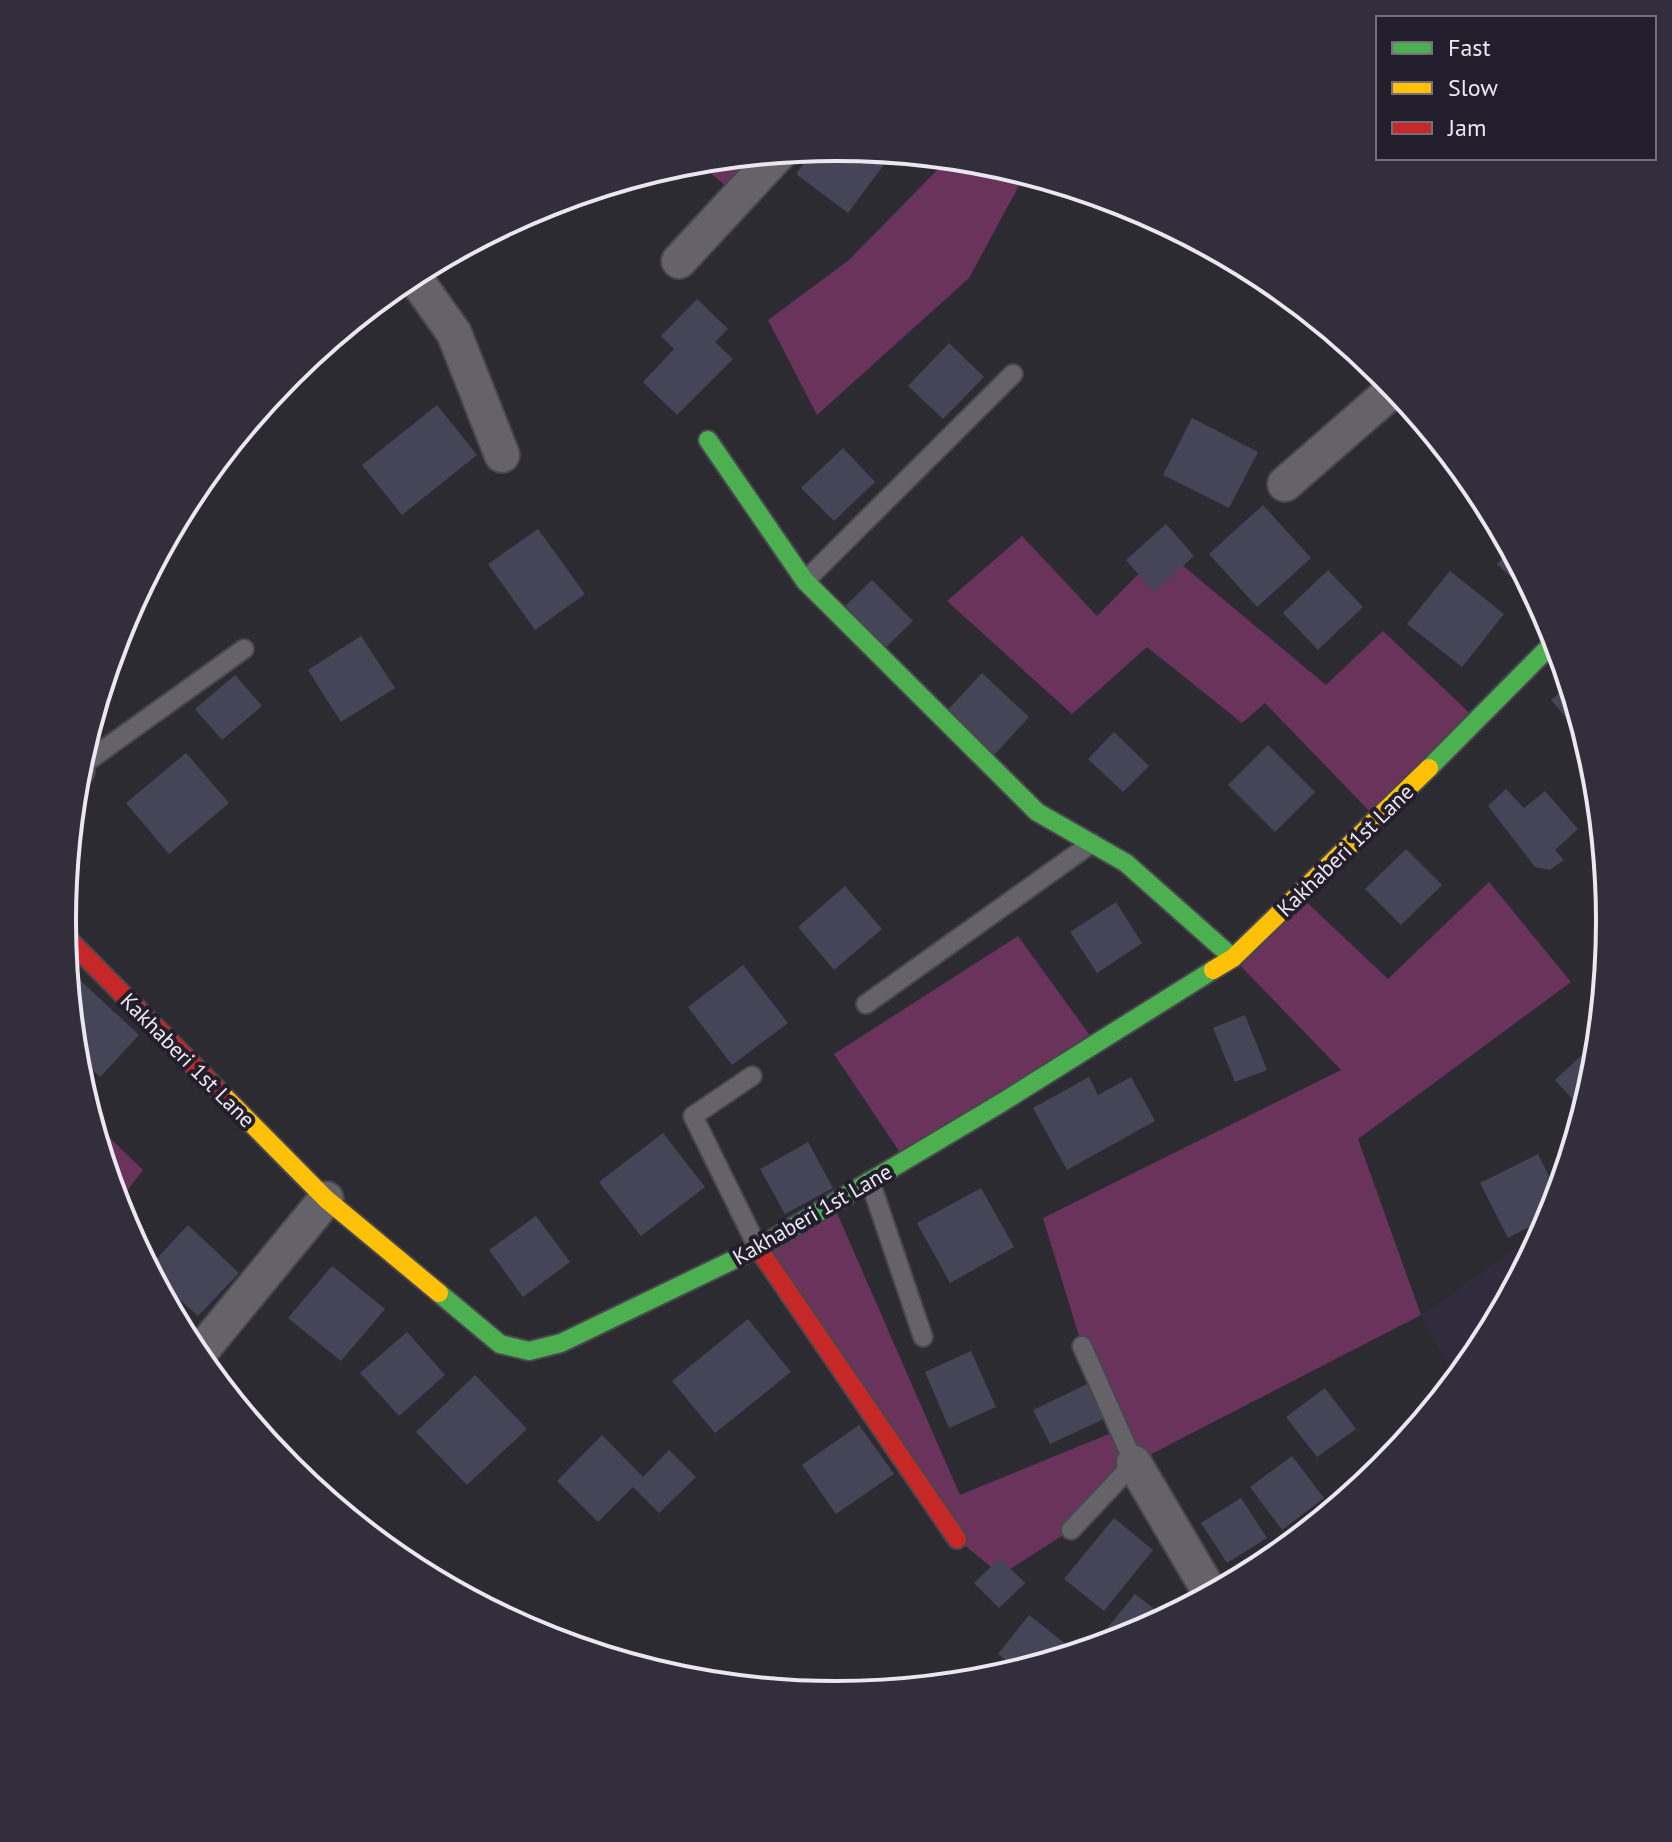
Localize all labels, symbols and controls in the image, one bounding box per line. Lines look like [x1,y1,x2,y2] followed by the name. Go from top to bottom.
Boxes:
[1376,16,1656,160] legend
[1448,32,1491,63] text: Fast
[1448,72,1498,103] text: Slow
[1447,112,1486,143] text: Jam
[1271,778,1419,922] street label: Kakhaberi 1st Lane
[115,987,261,1133] street label: Kakhaberi 1st Lane
[727,1157,897,1271] street label: Kakhaberi 1st Lane

